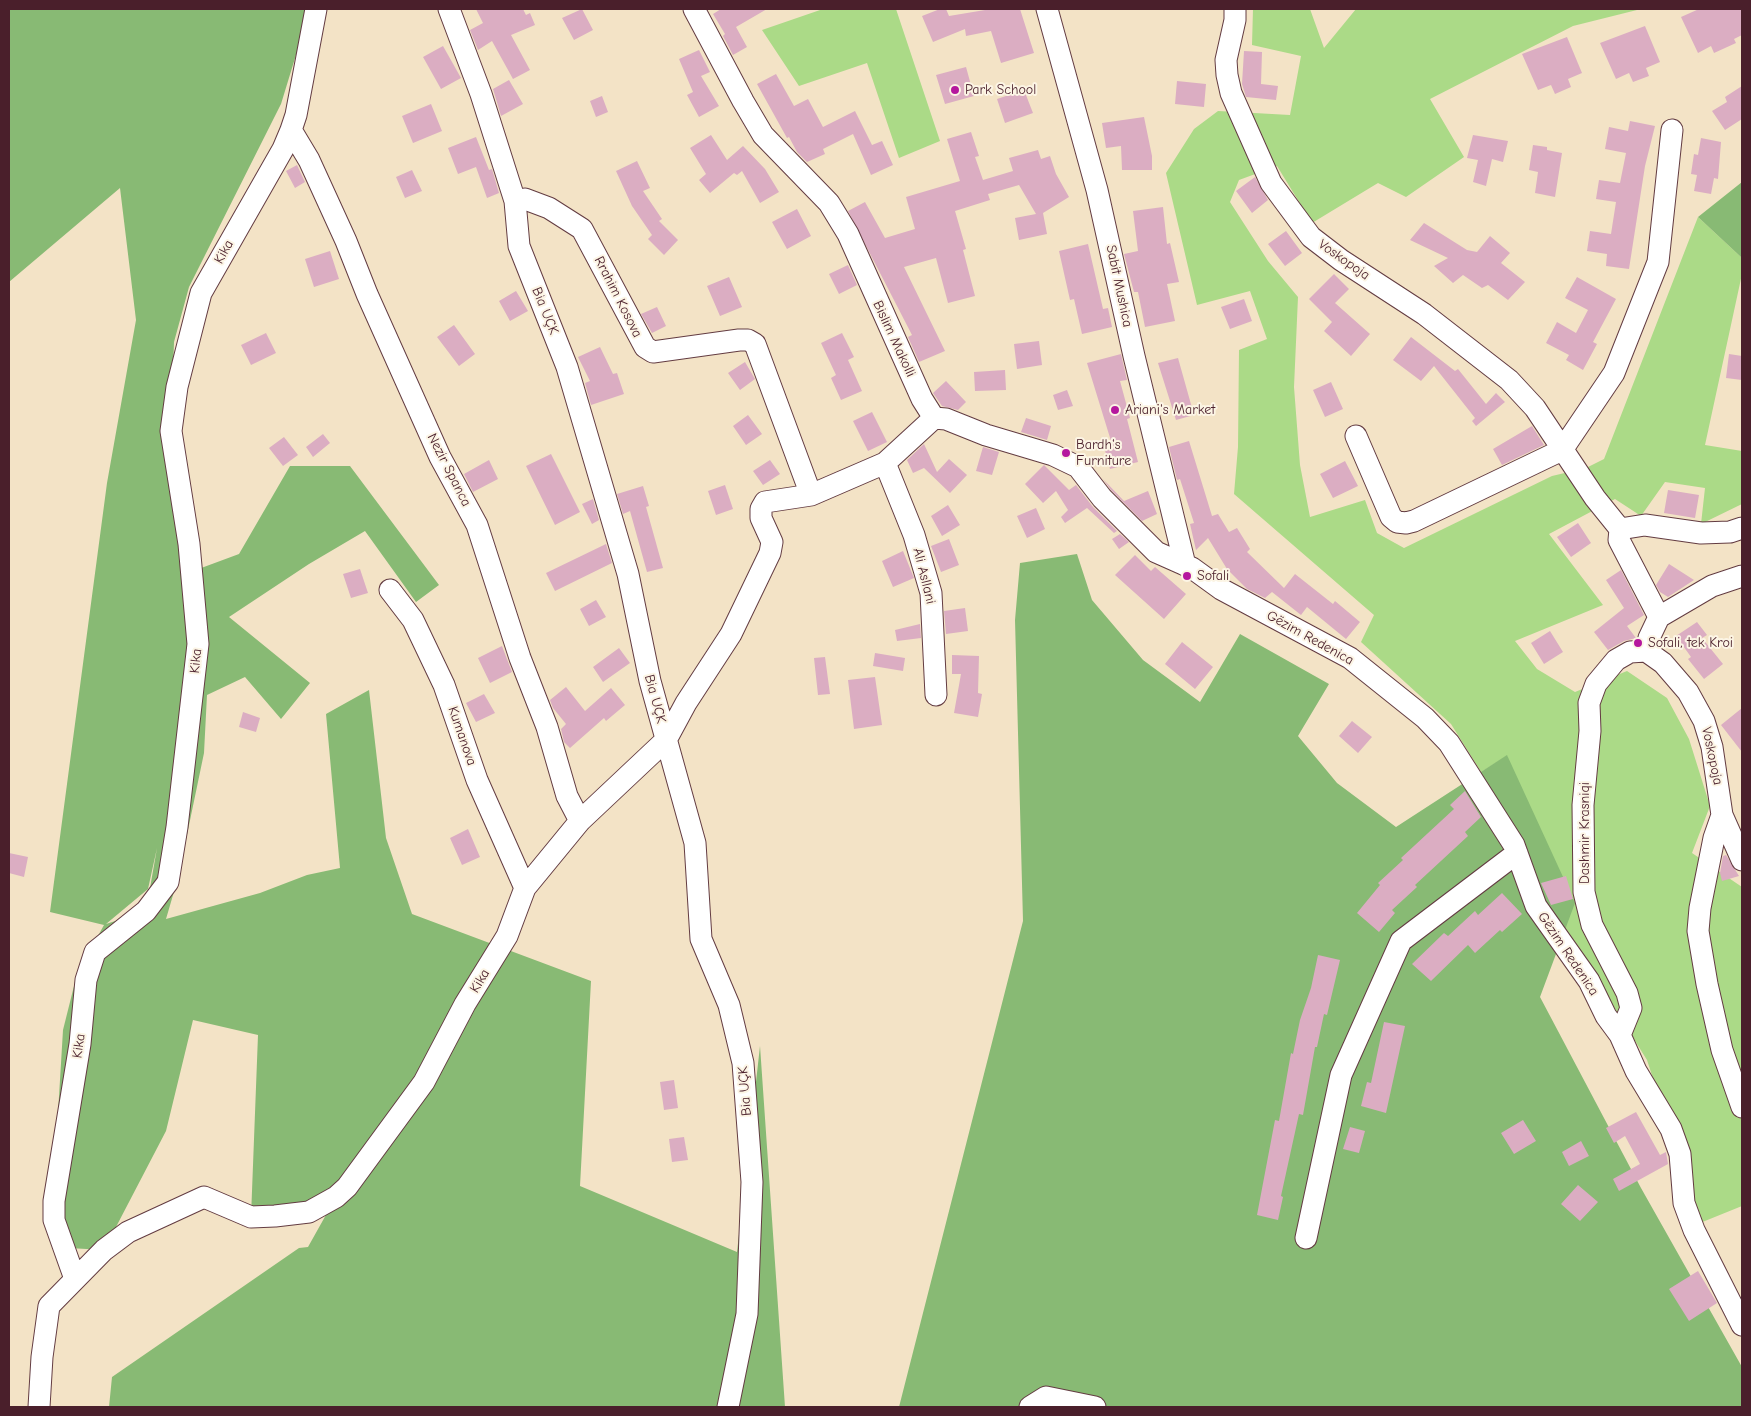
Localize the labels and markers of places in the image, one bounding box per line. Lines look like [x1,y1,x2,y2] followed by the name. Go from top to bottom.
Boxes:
[965,82,1036,98] place label: Park School
[949,84,961,96] marker: Park School
[1125,402,1215,418] place label: Ariani's Market
[1109,404,1121,416] marker: Ariani's Market
[1076,437,1131,470] place label: Bardh's Furniture
[1060,447,1072,459] marker: Bardh's Furniture
[1197,568,1229,584] place label: Sofali
[1181,570,1193,582] marker: Sofali
[1648,635,1733,651] place label: Sofali, tek Kroi
[1632,637,1644,649] marker: Sofali, tek Kroi

